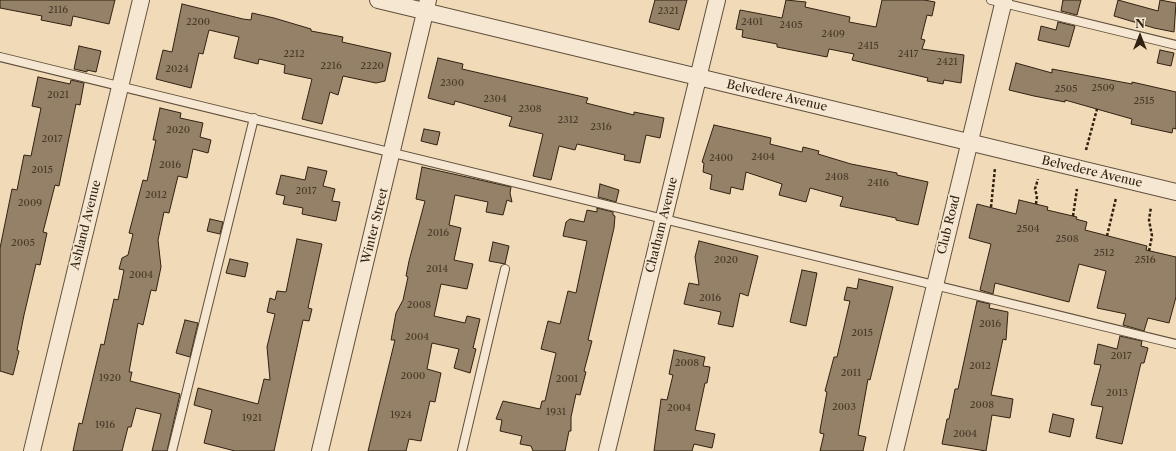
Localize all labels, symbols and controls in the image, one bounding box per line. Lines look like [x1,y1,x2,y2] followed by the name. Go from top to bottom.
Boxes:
[48,4,68,16] house number: 2116
[657,5,679,17] house number: 2321
[186,16,210,28] house number: 2200
[741,16,763,28] house number: 2401
[1120,16,1160,56] north arrow
[1135,17,1145,31] text: N
[779,19,803,31] house number: 2405
[821,28,845,40] house number: 2409
[857,40,879,52] house number: 2415
[283,48,305,60] house number: 2212
[898,48,918,60] house number: 2417
[936,56,958,68] house number: 2421
[320,60,342,72] house number: 2216
[360,60,384,72] house number: 2220
[165,63,189,75] house number: 2024
[440,77,464,89] house number: 2300
[725,77,829,115] street label: Belvedere Avenue
[1091,82,1115,94] house number: 2509
[1055,83,1077,95] house number: 2505
[47,89,69,101] house number: 2021
[483,93,507,105] house number: 2304
[1134,95,1154,107] house number: 2515
[518,103,542,115] house number: 2308
[557,114,579,126] house number: 2312
[590,121,612,133] house number: 2316
[166,124,190,136] house number: 2020
[41,133,63,145] house number: 2017
[751,151,775,163] house number: 2404
[709,152,733,164] house number: 2400
[1040,153,1144,191] street label: Belvedere Avenue
[159,159,181,171] house number: 2016
[31,164,53,176] house number: 2015
[825,171,849,183] house number: 2408
[643,176,681,274] street label: Chatham Avenue
[867,177,889,189] house number: 2416
[68,179,104,271] street label: Ashland Avenue
[295,185,317,197] house number: 2017
[359,187,391,265] street label: Winter Street
[145,189,167,201] house number: 2012
[935,194,963,256] street label: Club Road
[18,197,42,209] house number: 2009
[1016,223,1040,235] house number: 2504
[427,227,449,239] house number: 2016
[1055,233,1079,245] house number: 2508
[11,237,35,249] house number: 2005
[1093,247,1115,259] house number: 2512
[714,254,738,266] house number: 2020
[1134,254,1156,266] house number: 2516
[426,263,448,275] house number: 2014
[129,269,153,281] house number: 2004
[699,292,721,304] house number: 2016
[407,299,431,311] house number: 2008
[979,318,1001,330] house number: 2016
[851,327,873,339] house number: 2015
[405,331,429,343] house number: 2004
[1110,350,1132,362] house number: 2017
[675,357,699,369] house number: 2008
[969,360,991,372] house number: 2012
[841,367,861,379] house number: 2011
[401,370,425,382] house number: 2000
[99,372,121,384] house number: 1920
[556,373,578,385] house number: 2001
[1106,387,1128,399] house number: 2013
[970,399,994,411] house number: 2008
[832,401,856,413] house number: 2003
[667,402,691,414] house number: 2004
[546,406,566,418] house number: 1931
[390,409,412,421] house number: 1924
[242,412,262,424] house number: 1921
[95,419,115,431] house number: 1916
[953,428,977,440] house number: 2004

